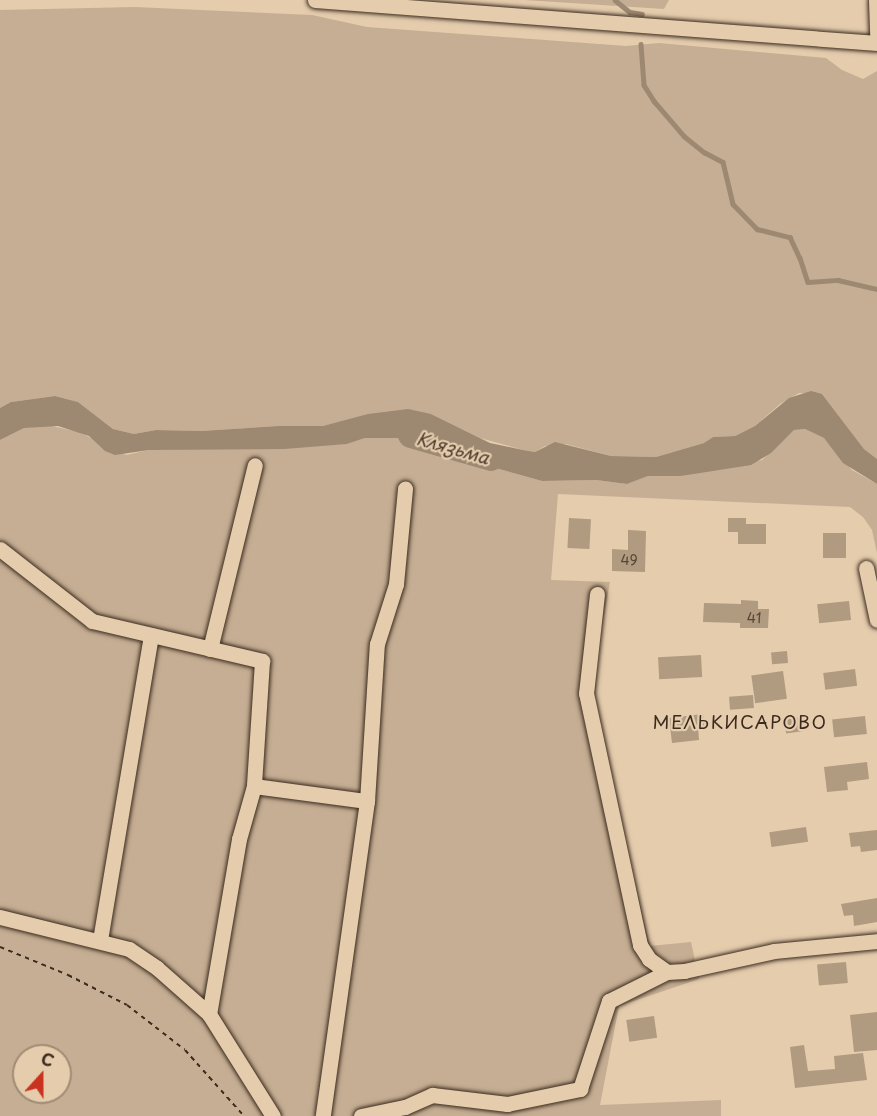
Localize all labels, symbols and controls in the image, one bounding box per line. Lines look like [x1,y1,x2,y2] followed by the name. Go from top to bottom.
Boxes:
[414,427,492,469] water label: Клязьма
[620,552,638,568] house number: 49
[747,610,761,626] house number: 41
[653,711,827,733] district label: МЕЛЬКИСАРОВО
[12,1044,72,1104] north arrow
[38,1046,58,1072] text: С

